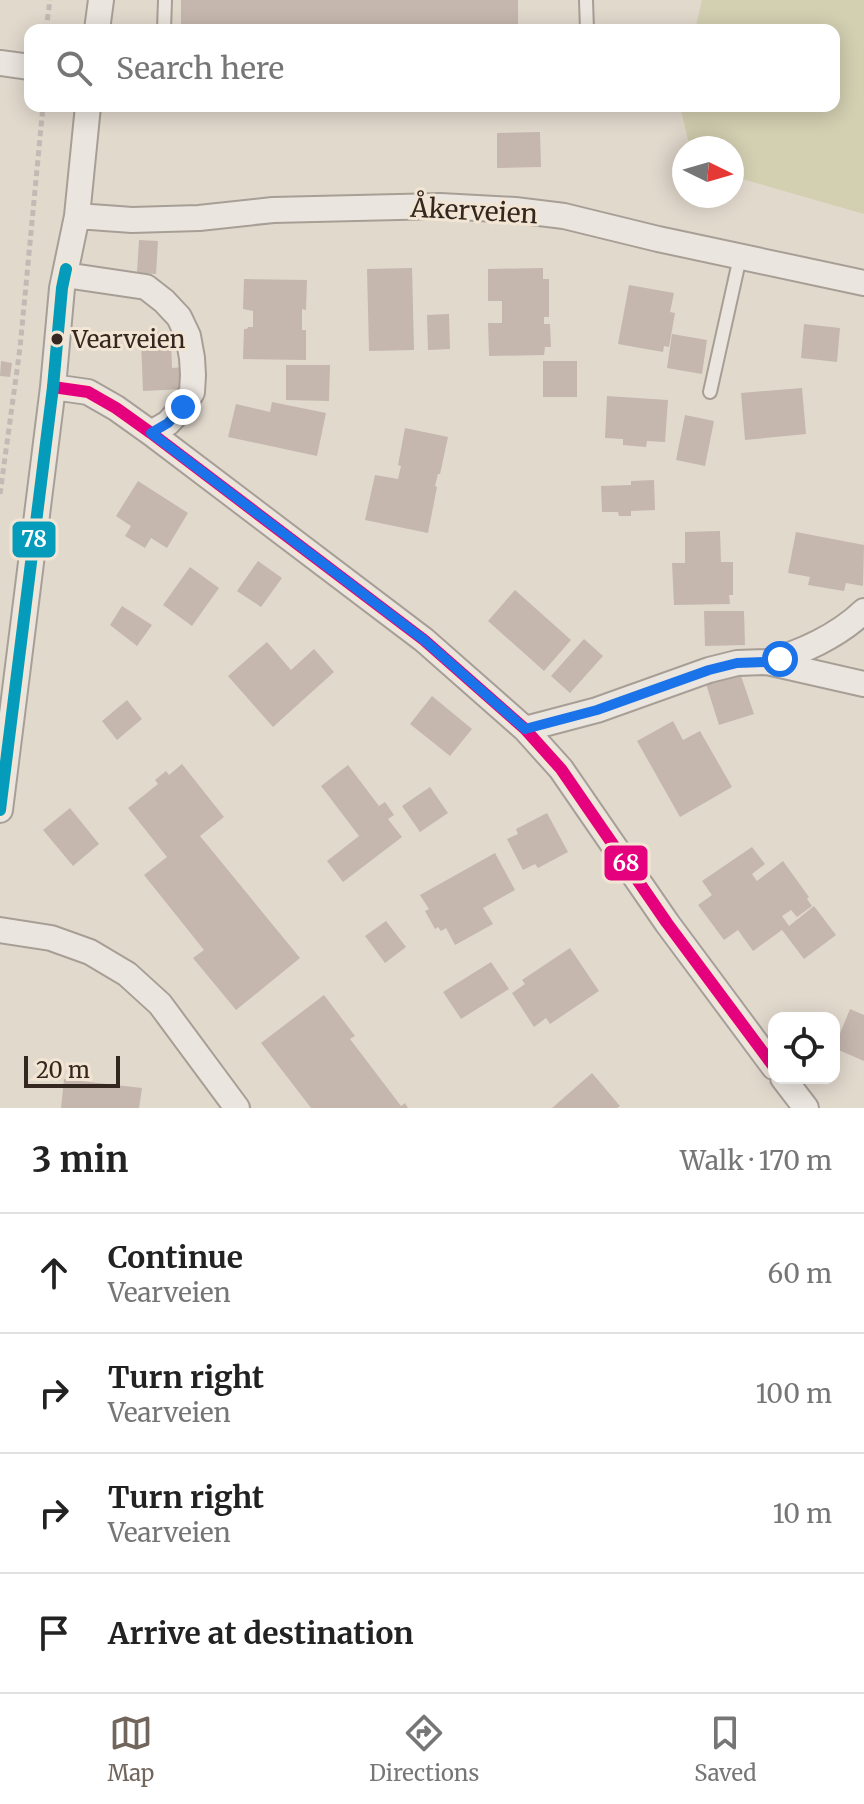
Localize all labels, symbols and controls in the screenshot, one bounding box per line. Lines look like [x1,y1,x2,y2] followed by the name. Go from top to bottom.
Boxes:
[24,24,840,112] search box
[52,46,96,90] icon: search
[116,49,284,87] text: Search here
[672,136,744,208] north arrow
[409,189,539,230] street label: Åkerveien
[71,324,185,355] place label: Vearveien
[49,331,65,347] marker: Vearveien
[165,389,201,425] route end
[11,520,57,559] line badge: 78
[21,525,47,553] text: 78
[762,641,798,677] route start
[603,844,649,882] line badge: 68
[612,849,640,877] text: 68
[768,1012,840,1084] map controls
[768,1012,840,1084] button: locate
[24,1052,120,1088] scale bar
[36,1056,90,1084] text: 20 m
[32,1139,128,1181] text: 3 min
[680,1144,832,1177] text: Walk · 170 m
[108,1238,243,1276] text: Continue
[32,1251,76,1295] icon: ahead
[768,1257,832,1290] text: 60 m
[108,1276,231,1309] text: Vearveien
[108,1358,264,1396] text: Turn right
[32,1371,76,1415] icon: right
[756,1377,832,1410] text: 100 m
[108,1396,231,1429] text: Vearveien
[108,1478,264,1516] text: Turn right
[32,1491,76,1535] icon: right
[773,1497,832,1530] text: 10 m
[108,1516,231,1549] text: Vearveien
[32,1611,76,1655] icon: arrive
[108,1614,414,1652] text: Arrive at destination
[107,1711,154,1787] tab: Map
[369,1711,479,1787] tab: Directions
[694,1711,757,1787] tab: Saved

